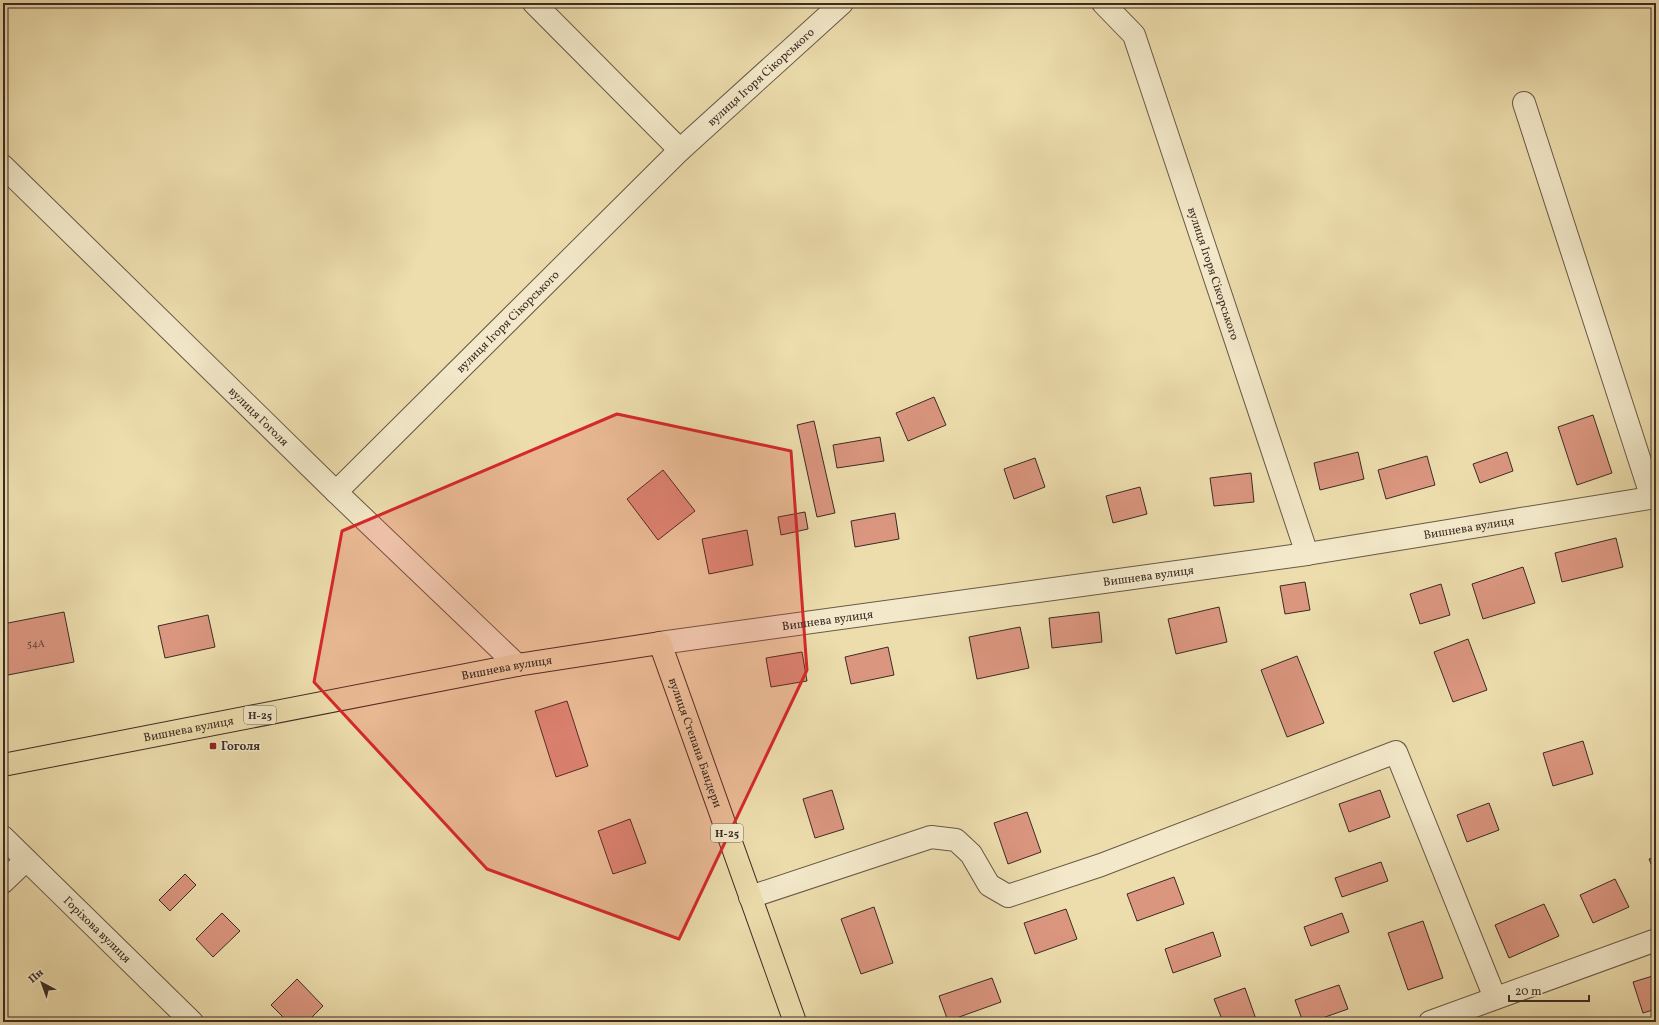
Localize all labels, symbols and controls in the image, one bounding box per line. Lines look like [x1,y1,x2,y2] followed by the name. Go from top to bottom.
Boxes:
[704,25,818,130] street label: вулиця Ігоря Сікорського
[1183,205,1242,342] street label: вулиця Ігоря Сікорського
[453,267,563,377] street label: вулиця Ігоря Сікорського
[225,384,292,450] street label: вулиця Гоголя
[1422,513,1515,544] street label: Вишнева вулиця
[1102,563,1195,591] street label: Вишнева вулиця
[781,607,874,635] street label: Вишнева вулиця
[27,637,45,651] house number: 54А
[460,653,553,685] street label: Вишнева вулиця
[664,676,725,810] street label: вулиця Степана Бандери
[244,706,276,724] road number: Н-25
[142,713,235,746] street label: Вишнева вулиця
[221,739,260,755] place label: Гоголя
[208,741,218,751] marker: Гоголя
[711,824,743,842] road number: Н-25
[59,893,134,967] street label: Горіхова вулиця
[22,963,62,1003] north arrow
[26,966,47,987] text: Пн
[1509,977,1589,1003] scale bar
[1515,984,1542,1000] text: 20 m

